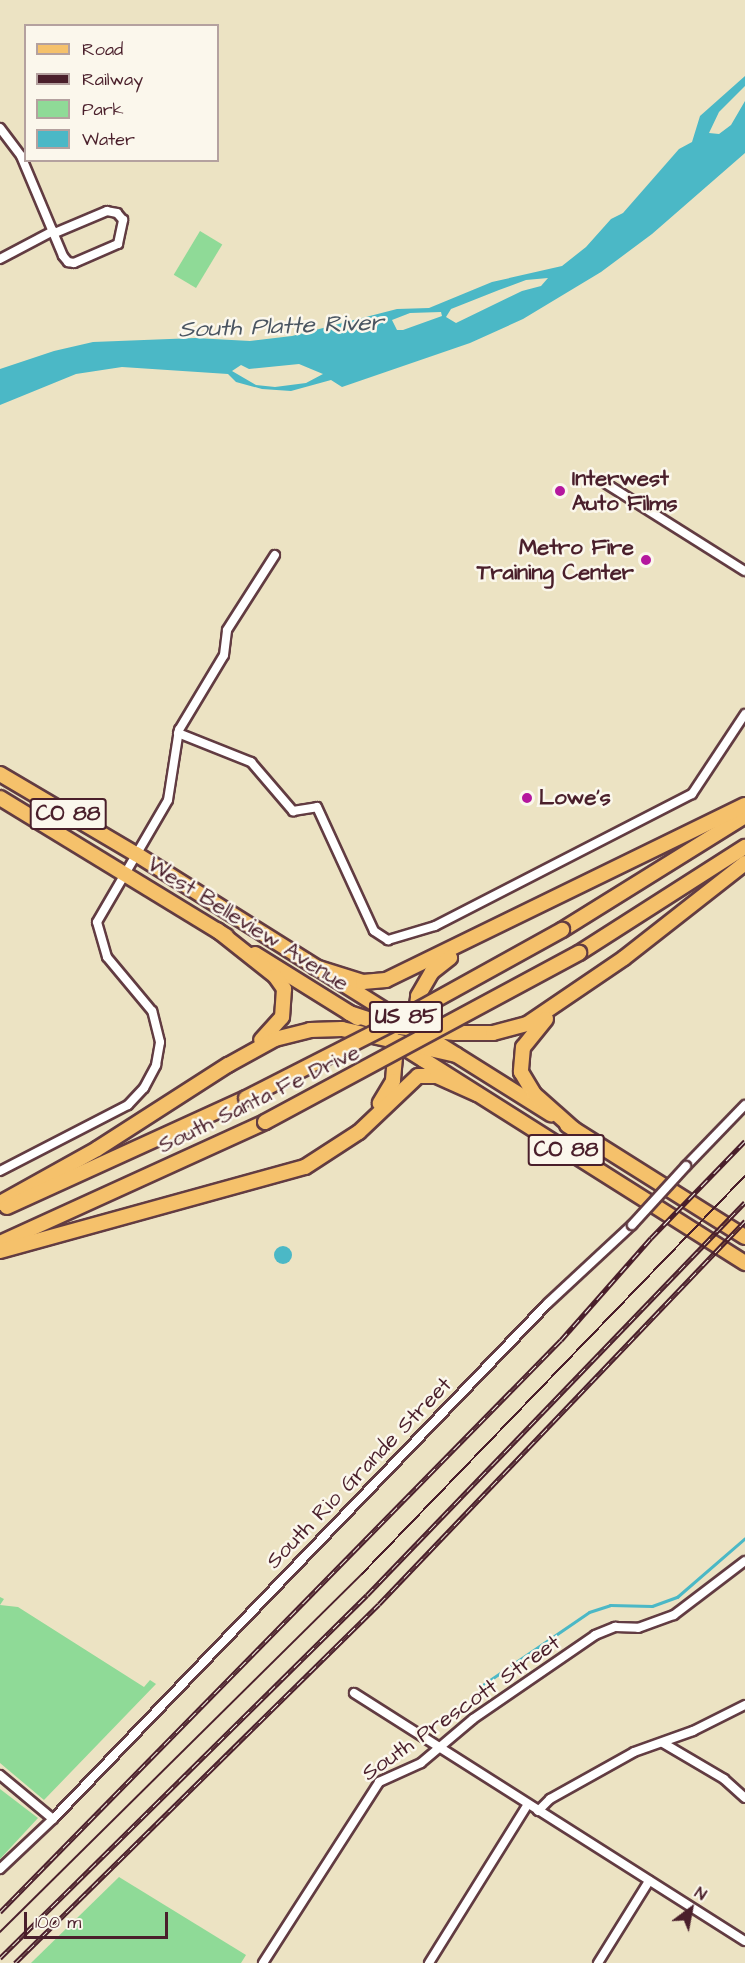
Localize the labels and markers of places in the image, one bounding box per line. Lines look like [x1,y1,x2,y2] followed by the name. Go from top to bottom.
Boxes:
[572,465,678,516] place label: Interwest Auto Films
[553,484,567,498] marker: Interwest Auto Films
[477,534,634,586] place label: Metro Fire Training Center
[639,553,653,567] marker: Metro Fire Training Center
[539,785,611,811] place label: Lowe's
[520,791,534,805] marker: Lowe's

